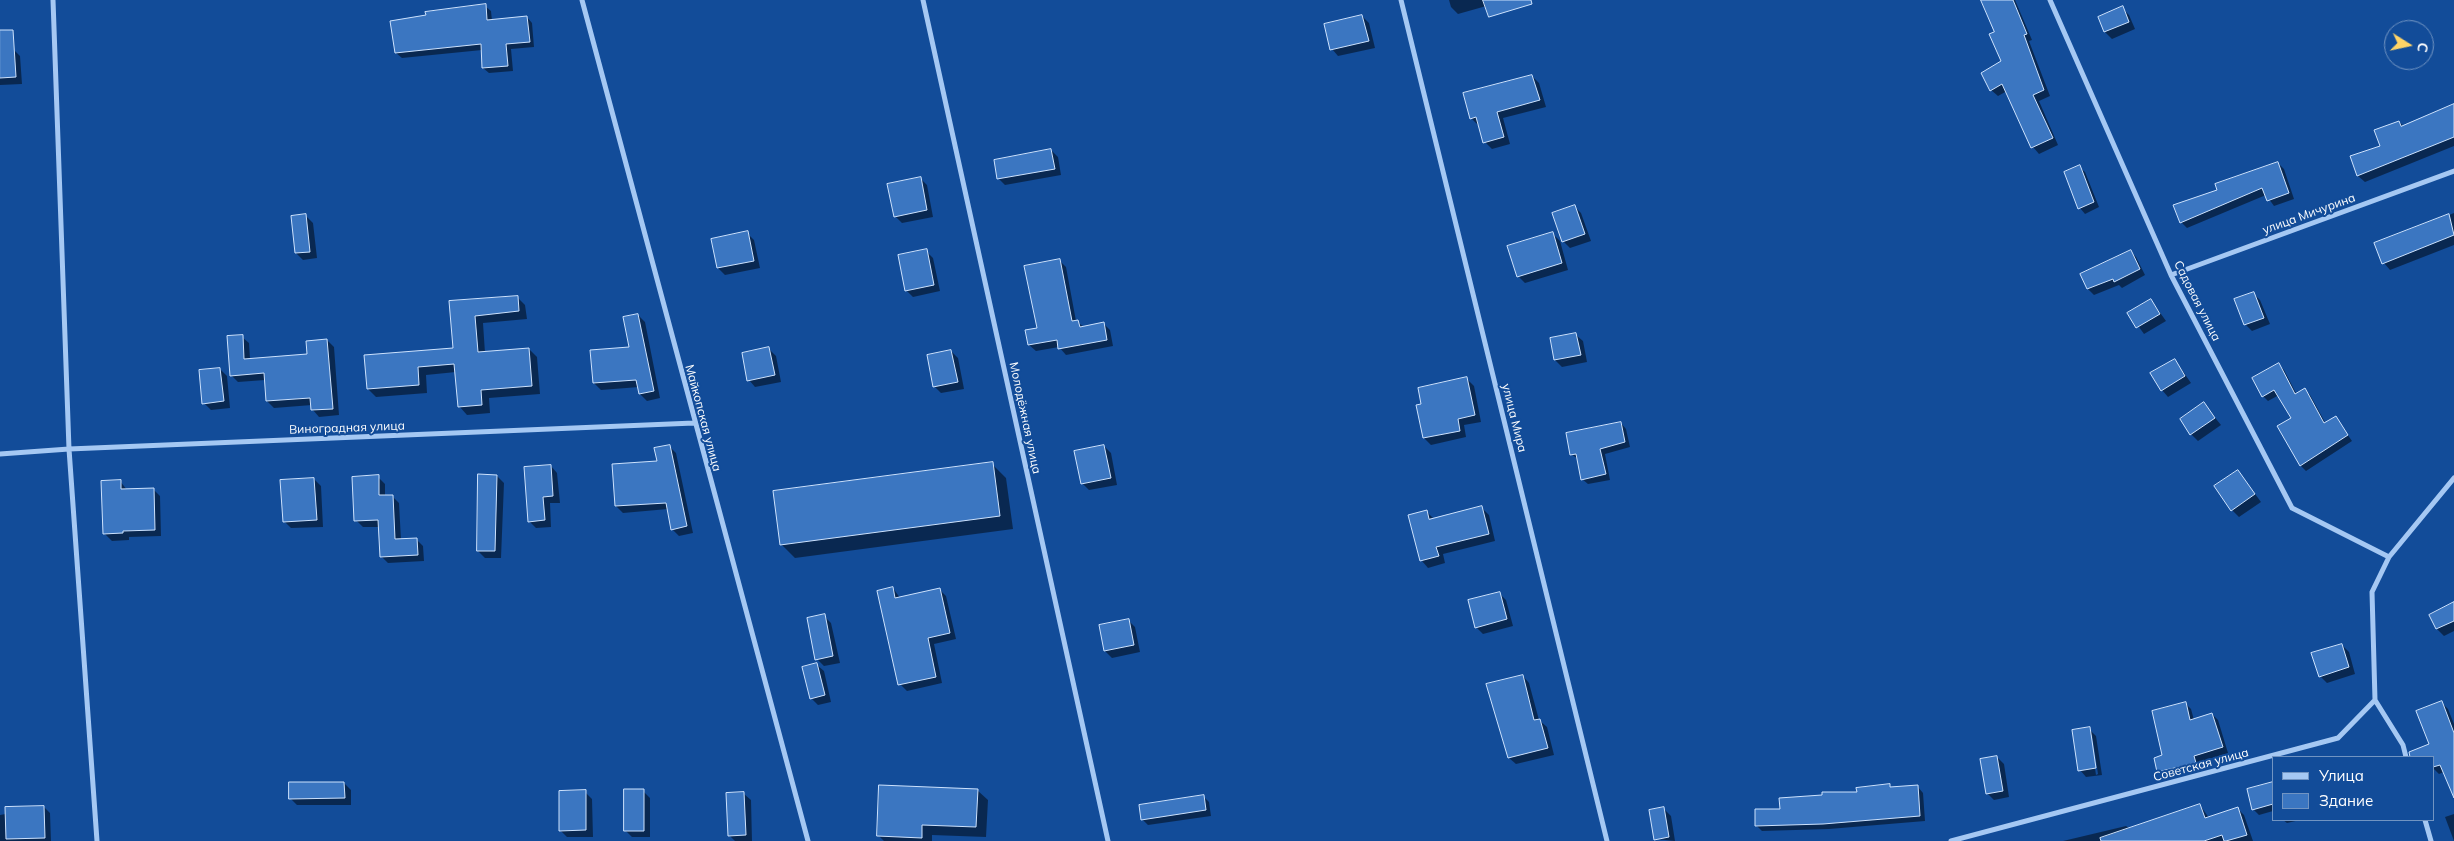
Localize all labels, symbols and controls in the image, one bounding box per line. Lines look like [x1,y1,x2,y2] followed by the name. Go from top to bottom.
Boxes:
[2384,20,2434,70] north arrow
[2413,41,2432,54] text: С
[2261,191,2357,237] street label: улица Мичурина
[2171,258,2223,344] street label: Садовая улица
[1006,361,1044,475] street label: Молодёжная улица
[682,363,724,473] street label: Майкопская улица
[1499,382,1529,454] street label: улица Мира
[289,419,405,437] street label: Виноградная улица
[2152,745,2250,785] street label: Советская улица
[2272,756,2434,821] legend
[2319,766,2364,785] text: Улица
[2319,791,2373,810] text: Здание

